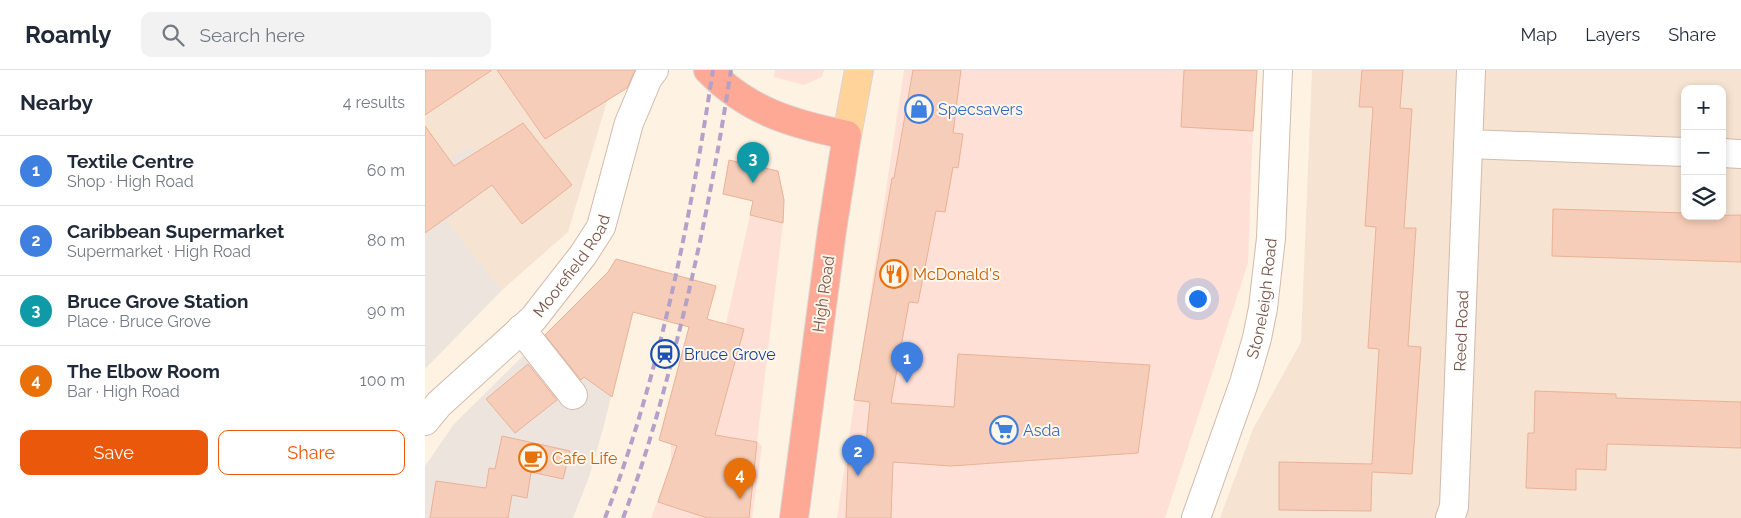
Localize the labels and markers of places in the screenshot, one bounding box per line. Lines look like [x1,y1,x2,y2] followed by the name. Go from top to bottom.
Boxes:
[904,94,934,124] shop icon: Specsavers
[938,100,1023,119] place label: Specsavers
[737,142,769,183] pin: 3
[879,259,909,289] restaurant icon: McDonald's
[913,265,1000,284] place label: McDonald's
[650,339,680,369] station icon: Bruce Grove
[891,342,923,383] pin: 1
[684,345,776,364] place label: Bruce Grove
[989,415,1019,445] supermarket icon: Asda
[1023,421,1060,440] place label: Asda
[842,435,874,476] pin: 2
[518,443,548,473] cafe icon: Cafe Life
[552,449,617,468] place label: Cafe Life
[724,458,756,499] pin: 4

